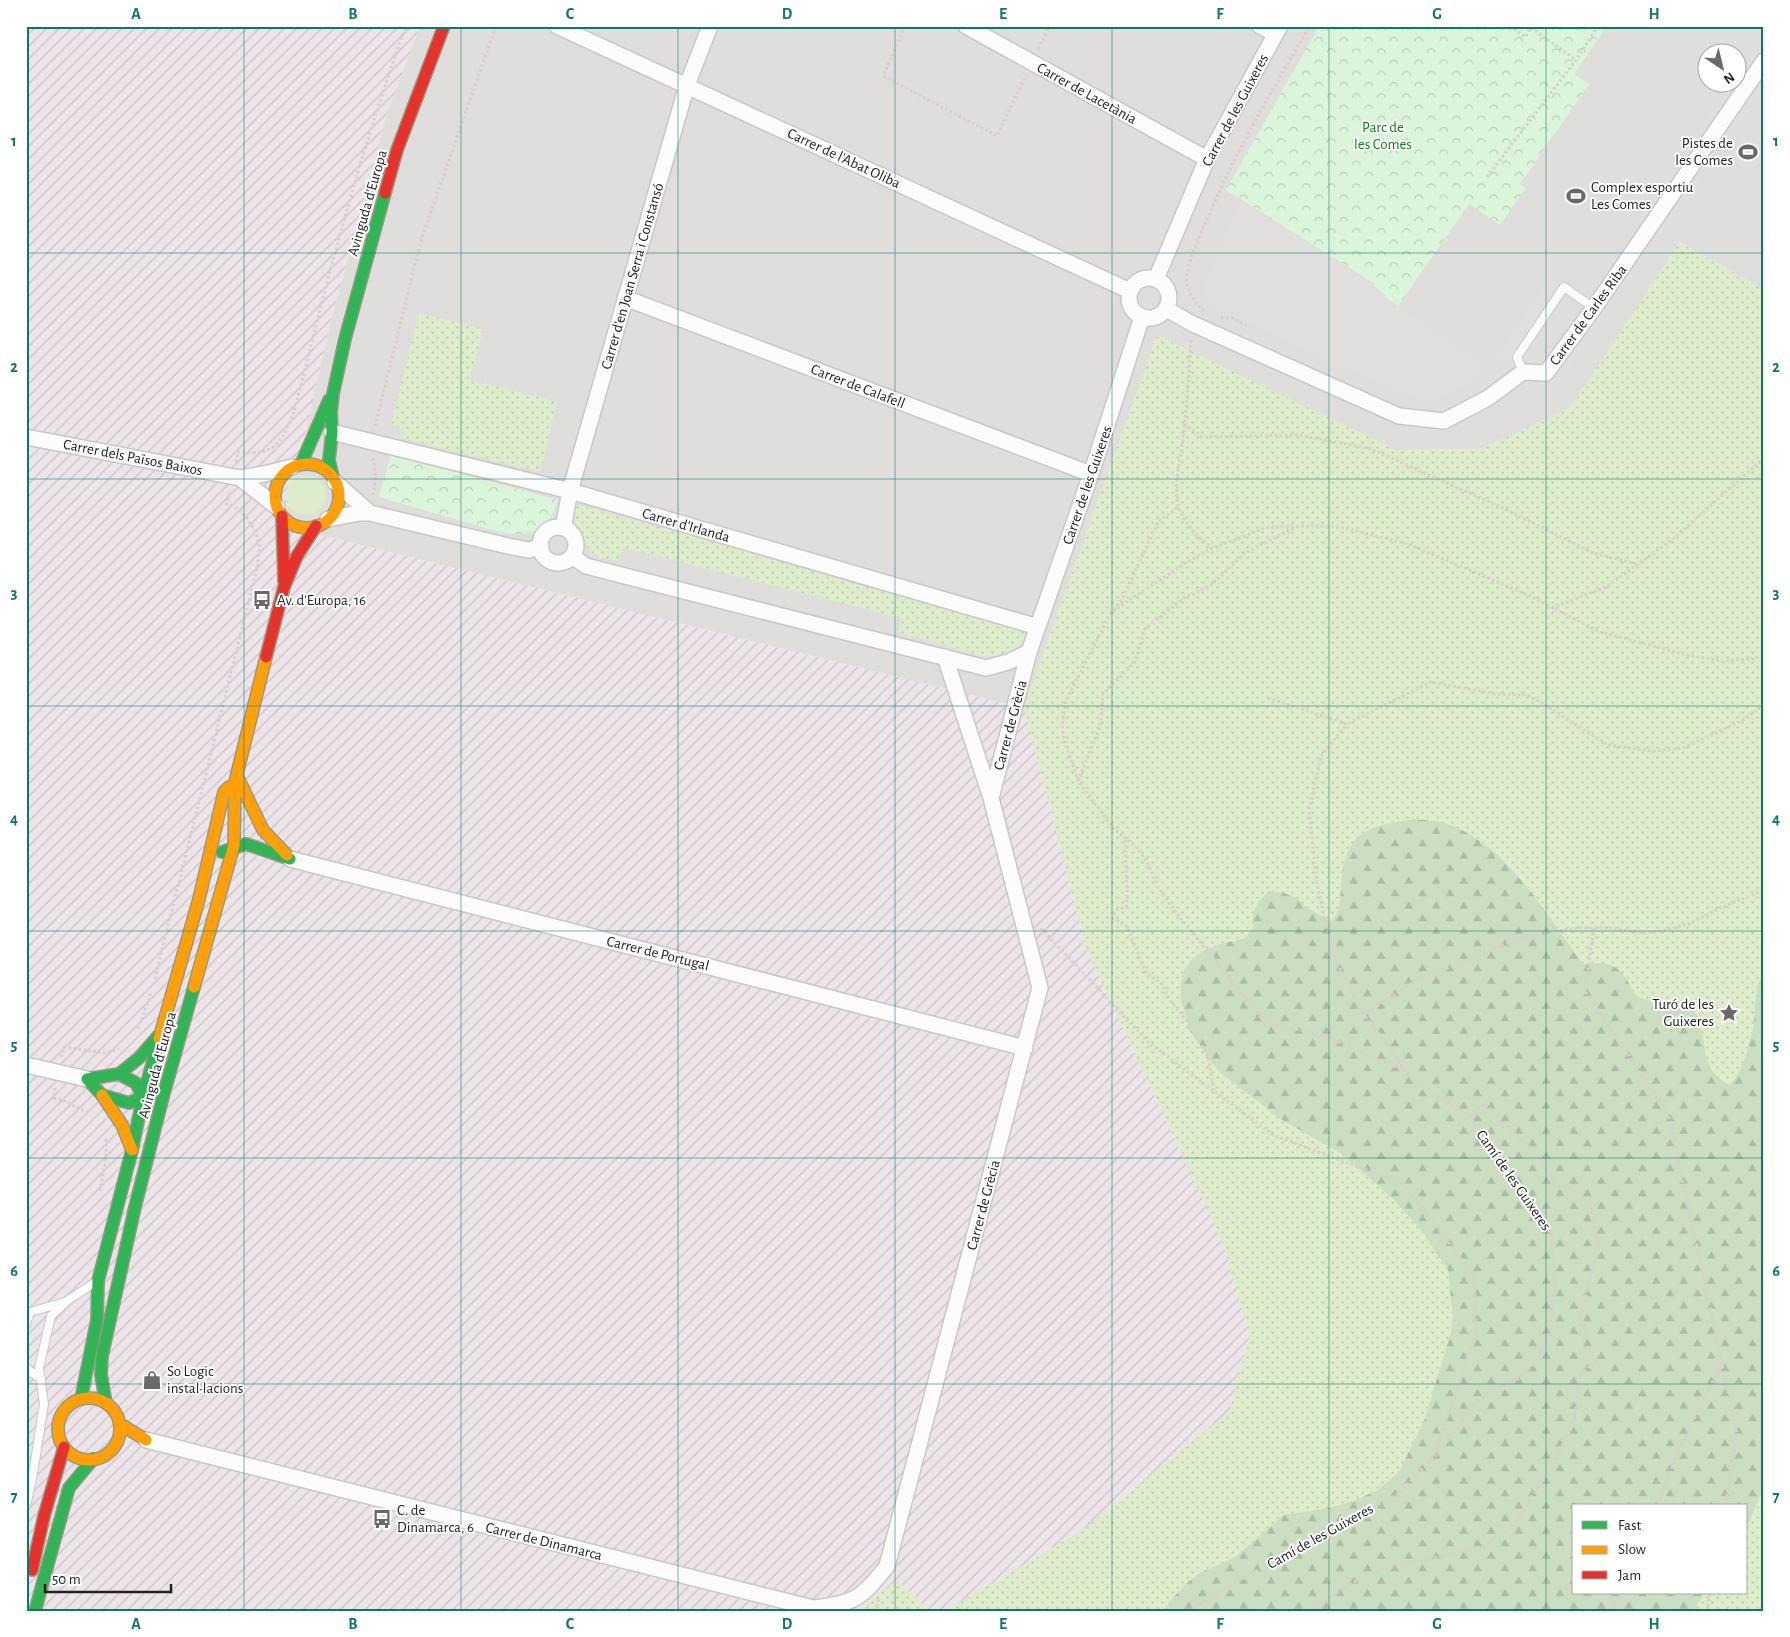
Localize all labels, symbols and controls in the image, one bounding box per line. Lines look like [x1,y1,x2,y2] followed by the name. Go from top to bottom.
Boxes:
[131,6,141,22] text: A
[348,6,358,22] text: B
[566,6,575,22] text: C
[782,6,793,22] text: D
[999,6,1007,22] text: E
[1216,6,1224,22] text: F
[1432,6,1442,22] text: G
[1648,6,1660,22] text: H
[1698,42,1748,92] north arrow
[1200,52,1271,169] street label: Carrer de les Guixeres
[1034,60,1139,127] street label: Carrer de Lacetània
[1721,69,1737,86] text: N
[1354,120,1412,152] park label: Parc de les Comes
[785,126,903,191] street label: Carrer de l'Abat Oliba
[11,133,17,149] text: 1
[1773,133,1779,149] text: 1
[1675,136,1733,168] place label: Pistes de les Comes
[1737,141,1759,163] sports icon: Pistes de les Comes
[345,148,390,258] street label: Avinguda d'Europa
[1591,180,1694,212] place label: Complex esportiu Les Comes
[599,181,666,371] street label: Carrer d'en Joan Serra i Constansó
[1565,185,1587,207] sports icon: Complex esportiu Les Comes
[1547,262,1630,368] street label: Carrer de Carles Riba
[10,359,18,375] text: 2
[1772,359,1780,375] text: 2
[809,362,907,411] street label: Carrer de Calafell
[1060,424,1115,547] street label: Carrer de les Guixeres
[62,437,204,478] street label: Carrer dels Països Baixos
[640,506,731,545] street label: Carrer d'Irlanda
[11,585,18,601] text: 3
[1773,585,1780,601] text: 3
[251,589,273,611] bus stop icon: Av. d'Europa, 16
[277,593,366,608] place label: Av. d'Europa, 16
[991,678,1030,772] street label: Carrer de Grècia
[10,811,18,827] text: 4
[1772,811,1780,827] text: 4
[605,933,711,973] street label: Carrer de Portugal
[1652,997,1714,1029] place label: Turó de les Guixeres
[1718,1002,1740,1024] place icon: Turó de les Guixeres
[136,1010,179,1120] street label: Avinguda d'Europa
[11,1037,18,1053] text: 5
[1773,1037,1780,1053] text: 5
[1473,1127,1554,1233] street label: Camí de les Guixeres
[964,1158,1003,1252] street label: Carrer de Grècia
[10,1263,18,1279] text: 6
[1772,1263,1780,1279] text: 6
[167,1364,243,1396] place label: So Logic instal·lacions
[141,1369,163,1391] shop icon: So Logic instal·lacions
[11,1489,18,1505] text: 7
[1773,1489,1780,1505] text: 7
[1265,1501,1376,1572] street label: Camí de les Guixeres
[397,1503,474,1535] place label: C. de Dinamarca, 6
[1572,1504,1748,1594] legend
[371,1508,393,1530] bus stop icon: C. de Dinamarca, 6
[1618,1518,1642,1533] text: Fast
[484,1520,604,1563] street label: Carrer de Dinamarca
[1618,1542,1646,1557] text: Slow
[45,1562,171,1594] scale bar
[1618,1568,1641,1583] text: Jam
[52,1572,81,1587] text: 50 m
[131,1616,141,1632] text: A
[348,1616,358,1632] text: B
[566,1616,575,1632] text: C
[782,1616,793,1632] text: D
[999,1616,1007,1632] text: E
[1216,1616,1224,1632] text: F
[1432,1616,1442,1632] text: G
[1648,1616,1660,1632] text: H

